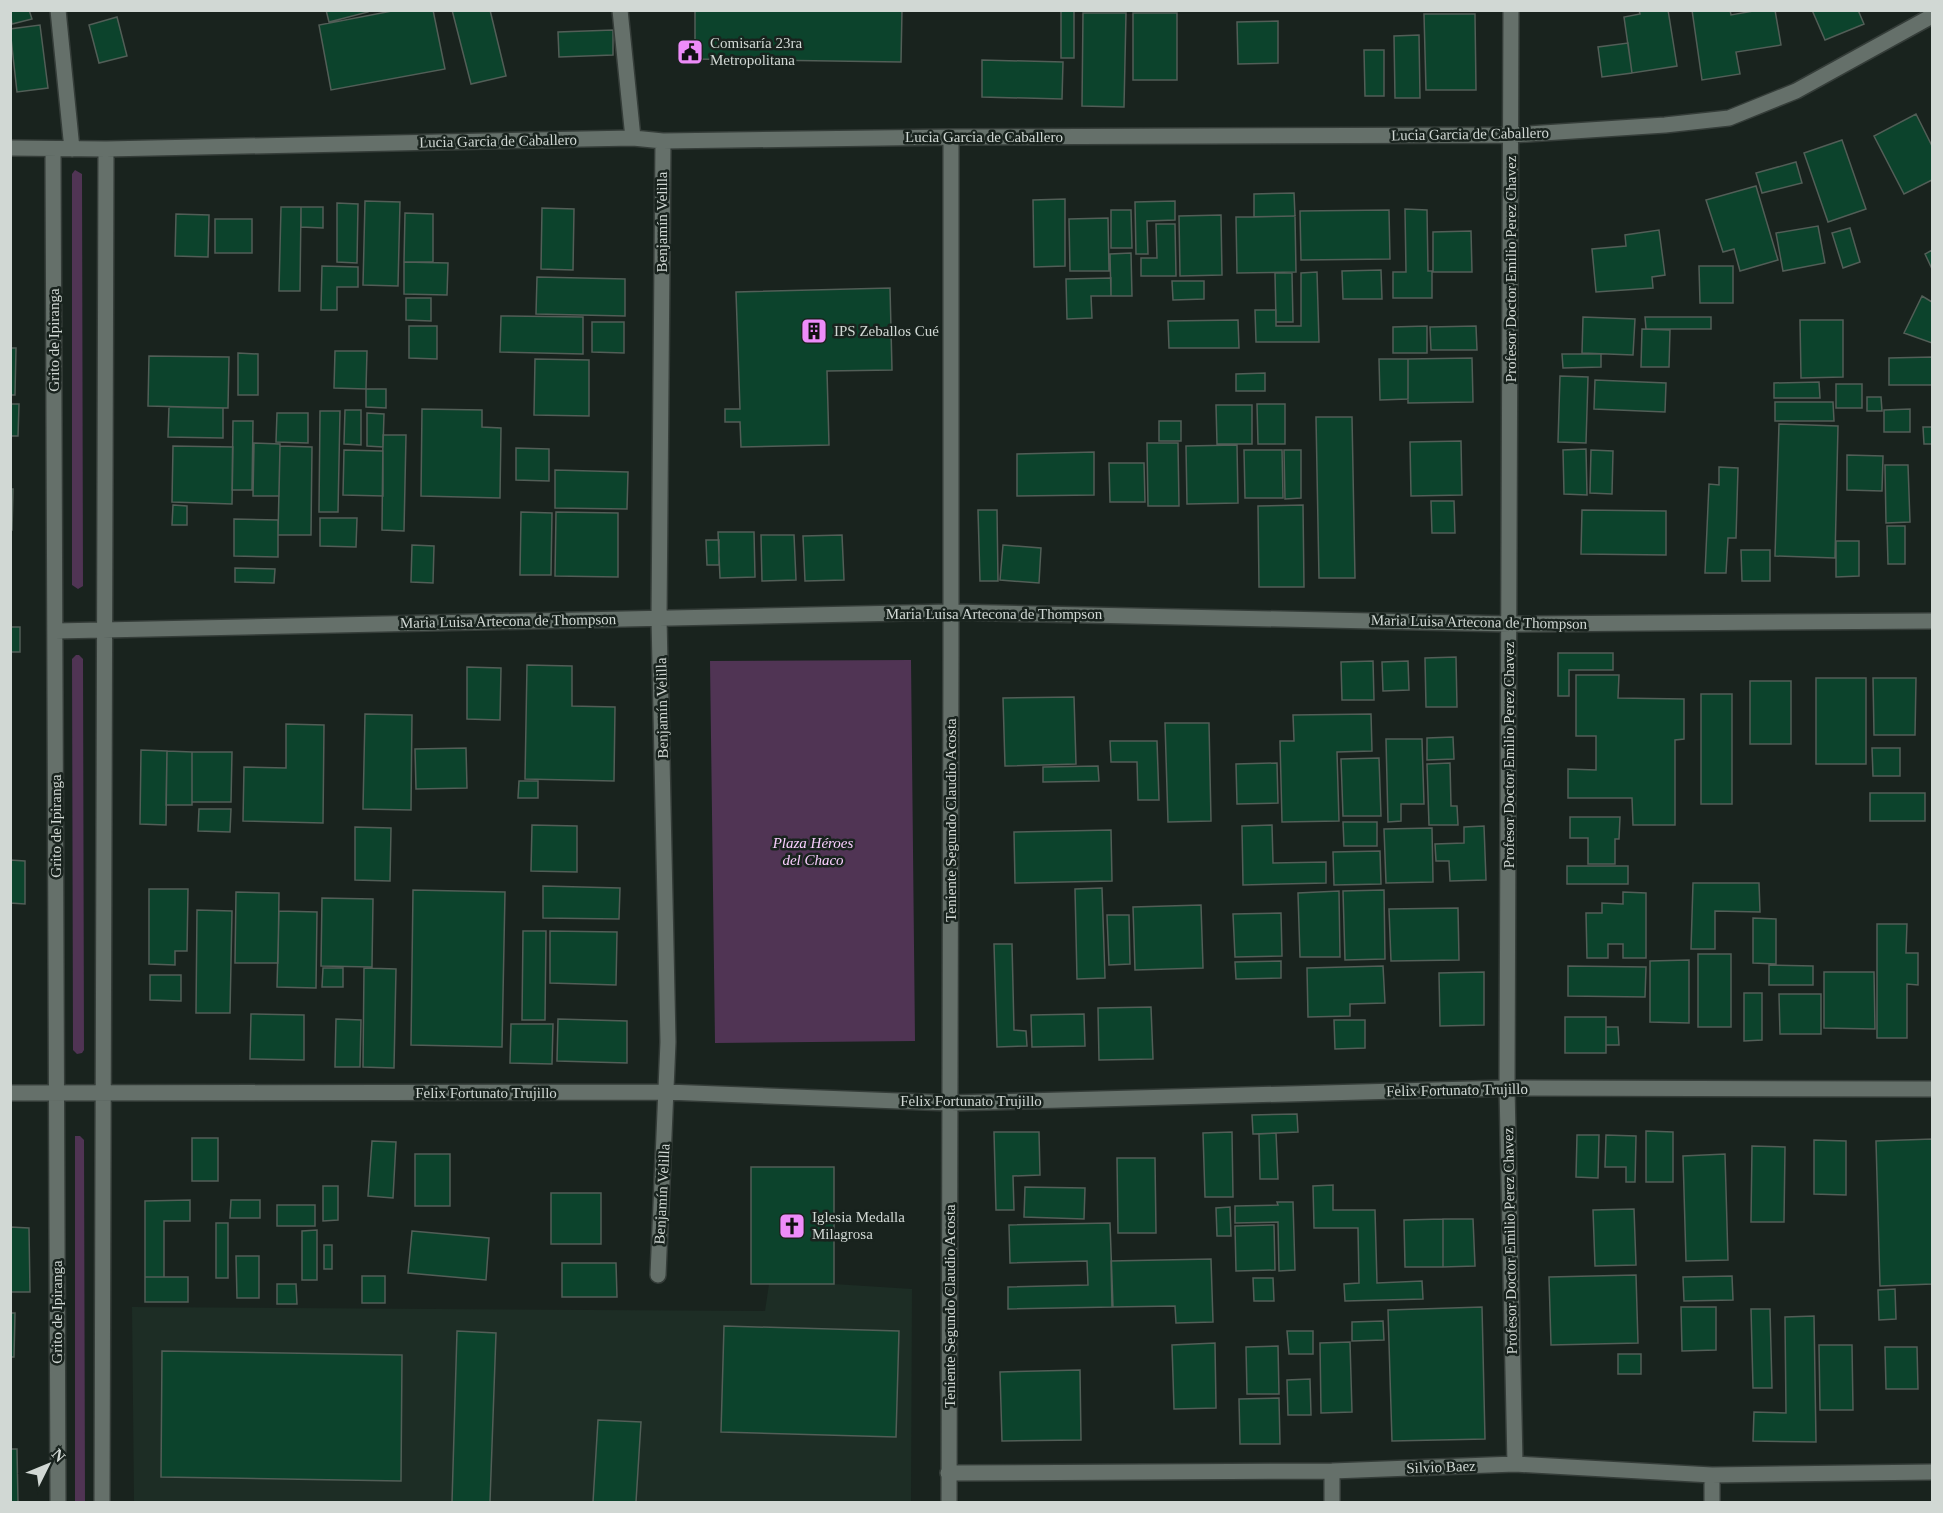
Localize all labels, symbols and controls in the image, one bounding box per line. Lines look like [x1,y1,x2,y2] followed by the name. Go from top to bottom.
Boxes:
[710,35,802,68] place label: Comisaría 23ra Metropolitana
[675,37,705,67] public building icon: Comisaría 23ra Metropolitana
[1391,125,1549,143] street label: Lucia Garcia de Caballero
[905,129,1063,145] street label: Lucia Garcia de Caballero
[419,132,577,150] street label: Lucia Garcia de Caballero
[1503,155,1519,382] street label: Profesor Doctor Emilio Perez Chavez
[654,171,670,272] street label: Benjamín Velilla
[46,288,62,392] street label: Grito de Ipiranga
[799,316,829,346] building icon: IPS Zeballos Cué
[834,323,939,339] place label: IPS Zeballos Cué
[886,606,1103,622] street label: Maria Luisa Artecona de Thompson
[400,611,617,631] street label: Maria Luisa Artecona de Thompson
[1371,612,1588,632] street label: Maria Luisa Artecona de Thompson
[1501,641,1517,868] street label: Profesor Doctor Emilio Perez Chavez
[653,657,671,759] street label: Benjamín Velilla
[943,718,959,922] street label: Teniente Segundo Claudio Acosta
[48,774,64,878] street label: Grito de Ipiranga
[772,835,854,868] park label: Plaza Héroes del Chaco
[1386,1081,1528,1099] street label: Felix Fortunato Trujillo
[415,1085,557,1101] street label: Felix Fortunato Trujillo
[900,1093,1042,1109] street label: Felix Fortunato Trujillo
[1500,1127,1520,1354] street label: Profesor Doctor Emilio Perez Chavez
[651,1143,673,1245] street label: Benjamín Velilla
[942,1204,958,1408] street label: Teniente Segundo Claudio Acosta
[812,1209,905,1242] place label: Iglesia Medalla Milagrosa
[777,1211,807,1241] church icon: Iglesia Medalla Milagrosa
[49,1260,65,1364] street label: Grito de Ipiranga
[18,1435,78,1495] north arrow
[48,1445,69,1465] text: N
[1406,1458,1476,1476] street label: Silvio Baez

